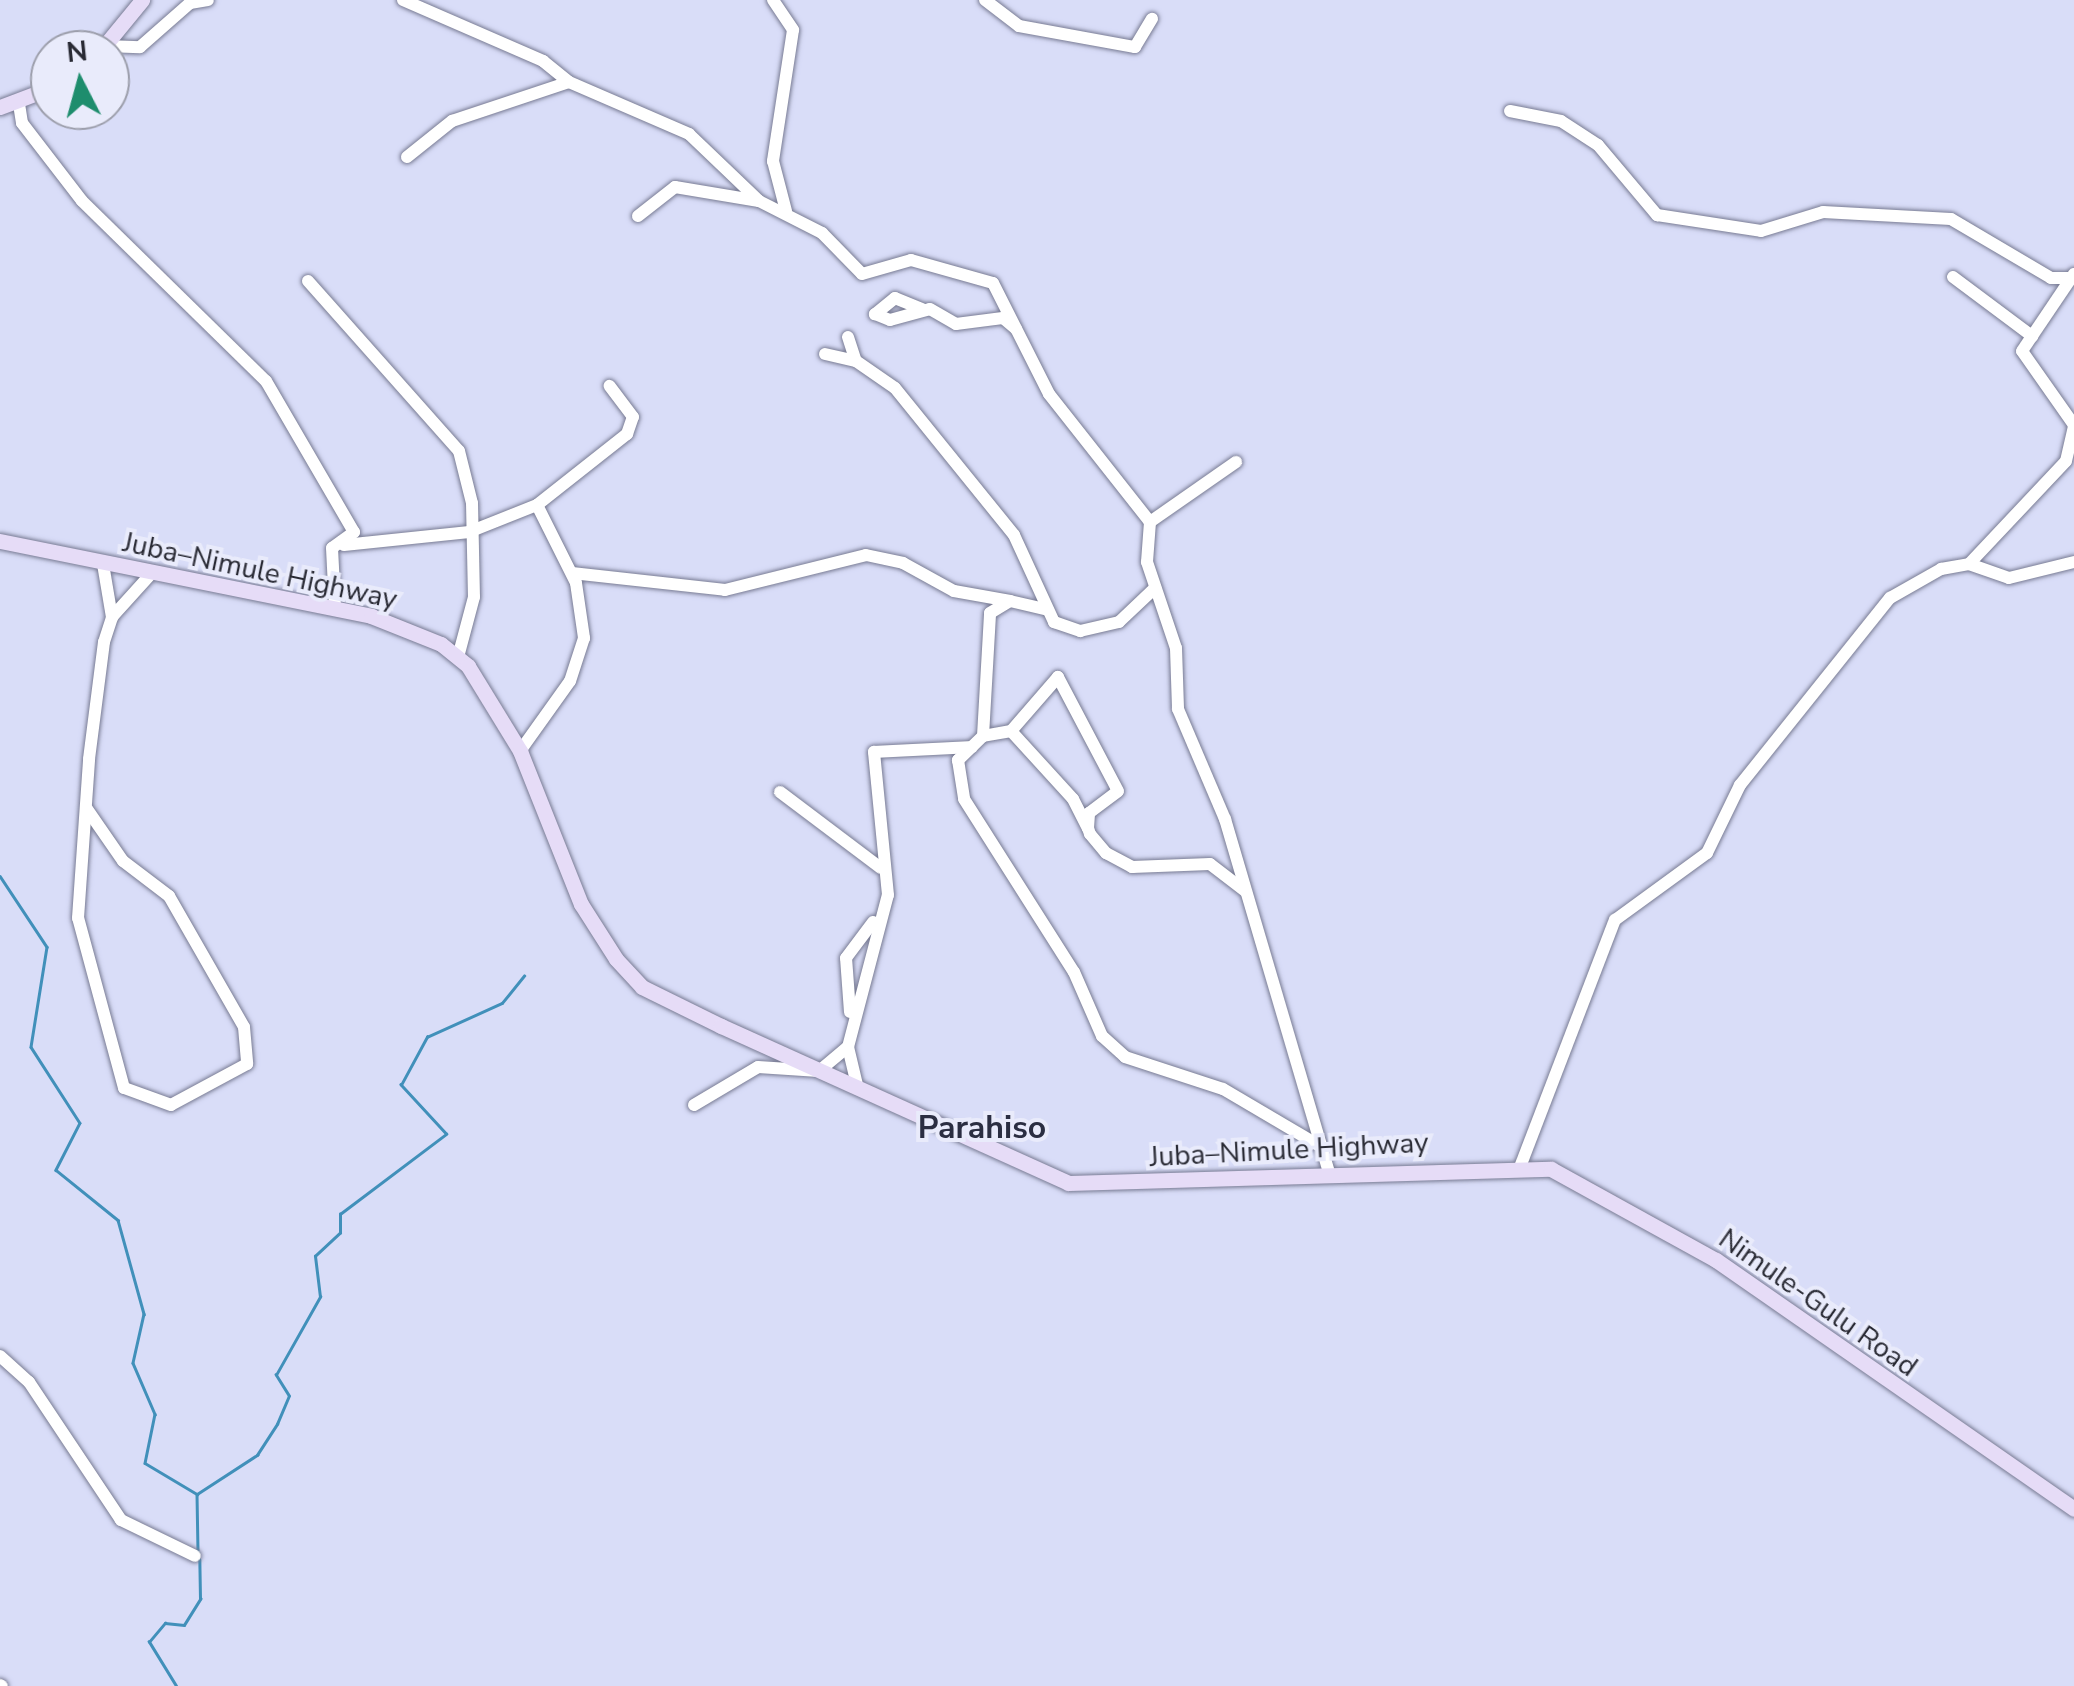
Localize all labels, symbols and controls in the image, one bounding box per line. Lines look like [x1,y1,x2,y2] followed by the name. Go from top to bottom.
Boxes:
[30,30,130,130] north arrow
[65,32,89,72] text: N
[120,526,400,616] street label: Juba–Nimule Highway
[918,1109,1046,1147] district label: Parahiso
[1149,1126,1429,1174] street label: Juba–Nimule Highway
[1712,1222,1924,1384] street label: Nimule-Gulu Road

